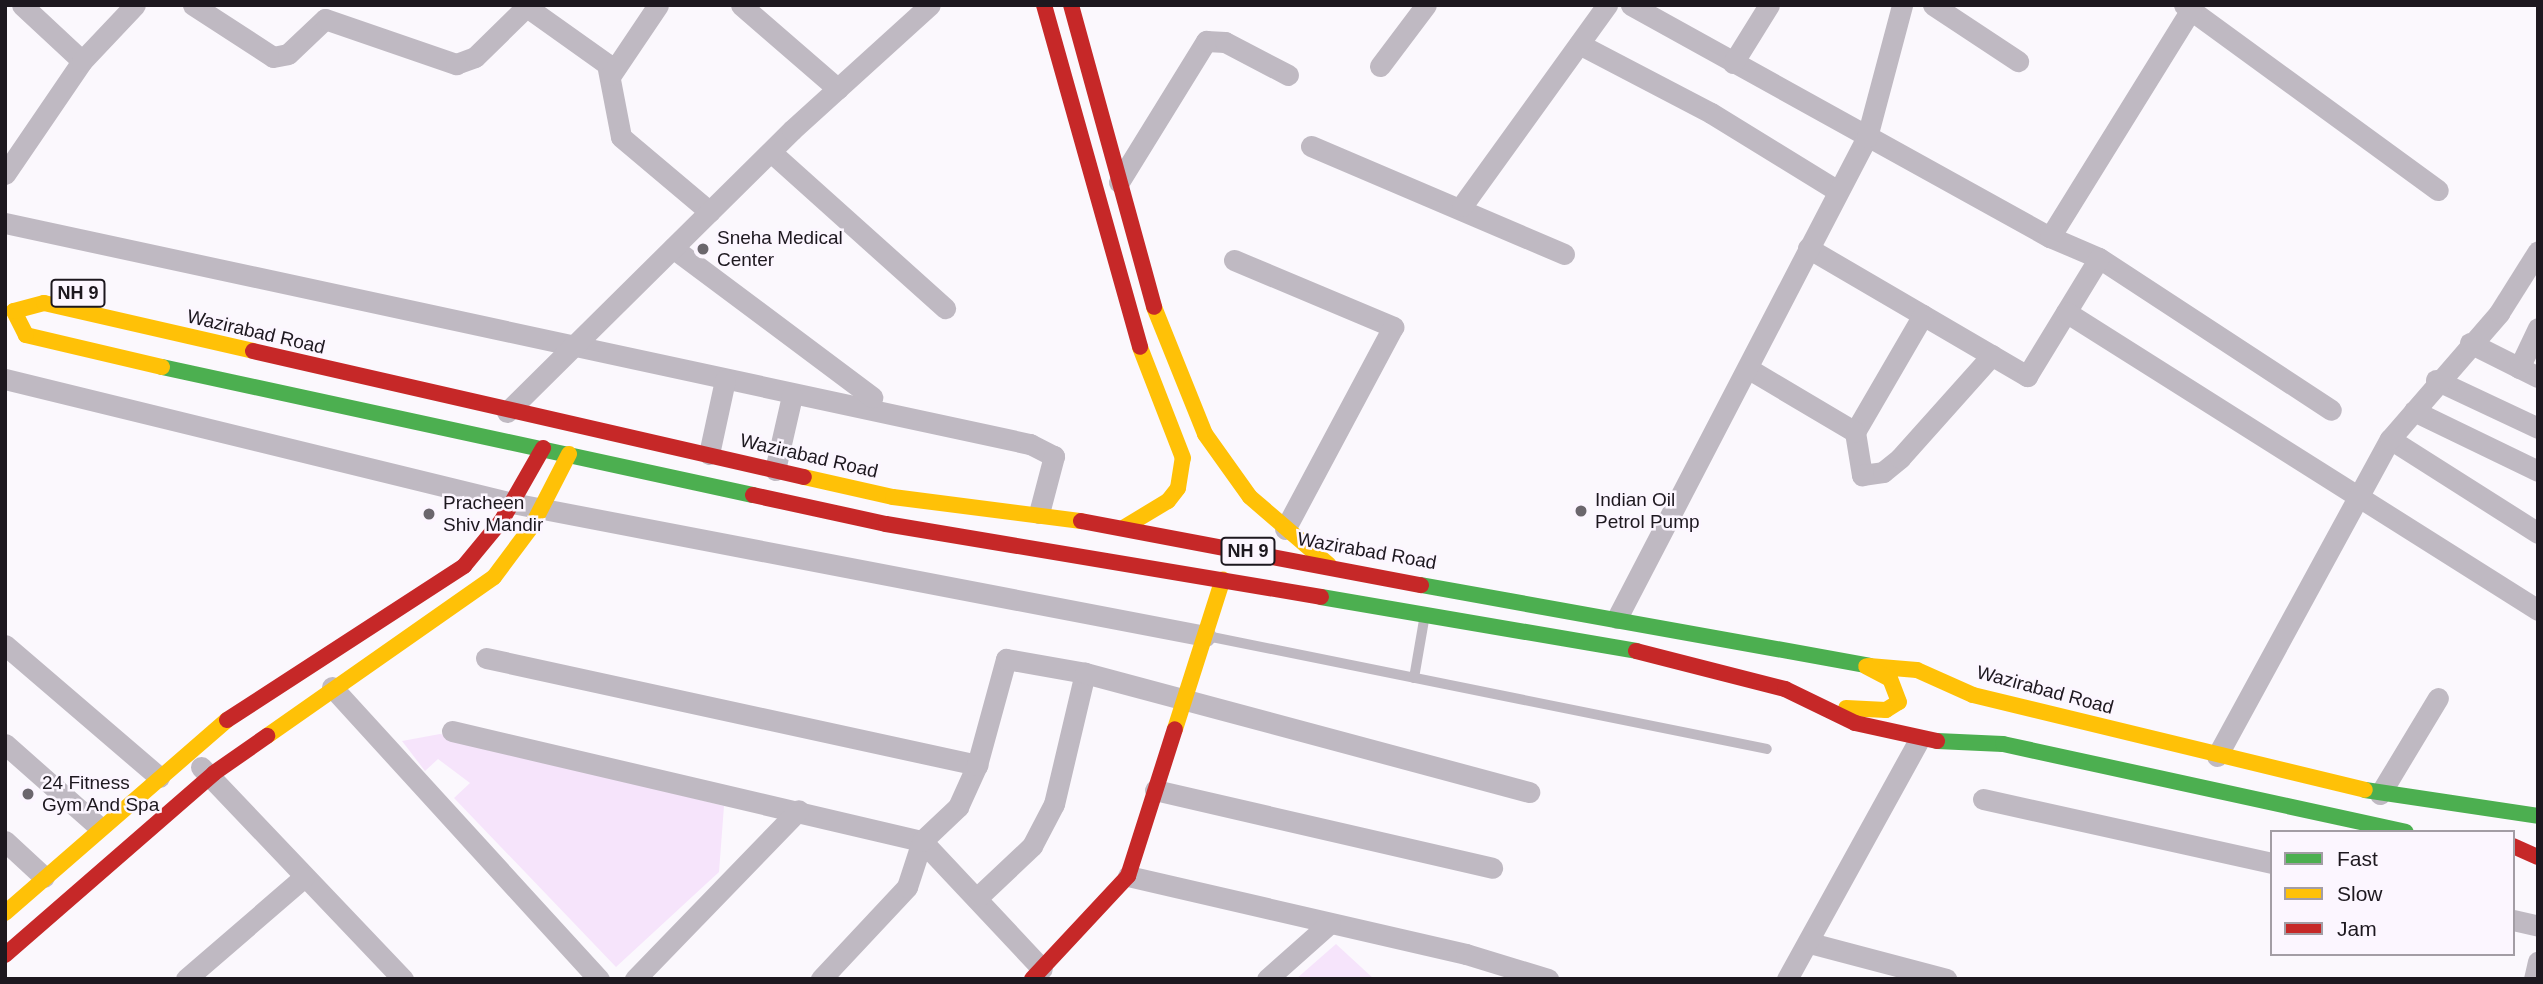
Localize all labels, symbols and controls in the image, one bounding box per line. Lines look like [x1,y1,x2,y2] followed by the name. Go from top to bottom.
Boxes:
[717,227,843,271] place label: Sneha Medical Center
[695,241,711,257] marker: Sneha Medical Center
[50,278,106,307] road number: NH 9
[185,305,327,359] street label: Wazirabad Road
[738,429,880,483] street label: Wazirabad Road
[1595,489,1700,533] place label: Indian Oil Petrol Pump
[443,492,543,536] place label: Pracheen Shiv Mandir
[1573,503,1589,519] marker: Indian Oil Petrol Pump
[421,506,437,522] marker: Pracheen Shiv Mandir
[1296,528,1438,574] street label: Wazirabad Road
[1220,536,1276,566] road number: NH 9
[1974,661,2116,719] street label: Wazirabad Road
[42,772,160,816] place label: 24 Fitness Gym And Spa
[20,786,36,802] marker: 24 Fitness Gym And Spa
[2270,830,2515,956] legend
[2337,847,2378,870] text: Fast
[2337,882,2383,905] text: Slow
[2337,917,2377,940] text: Jam

